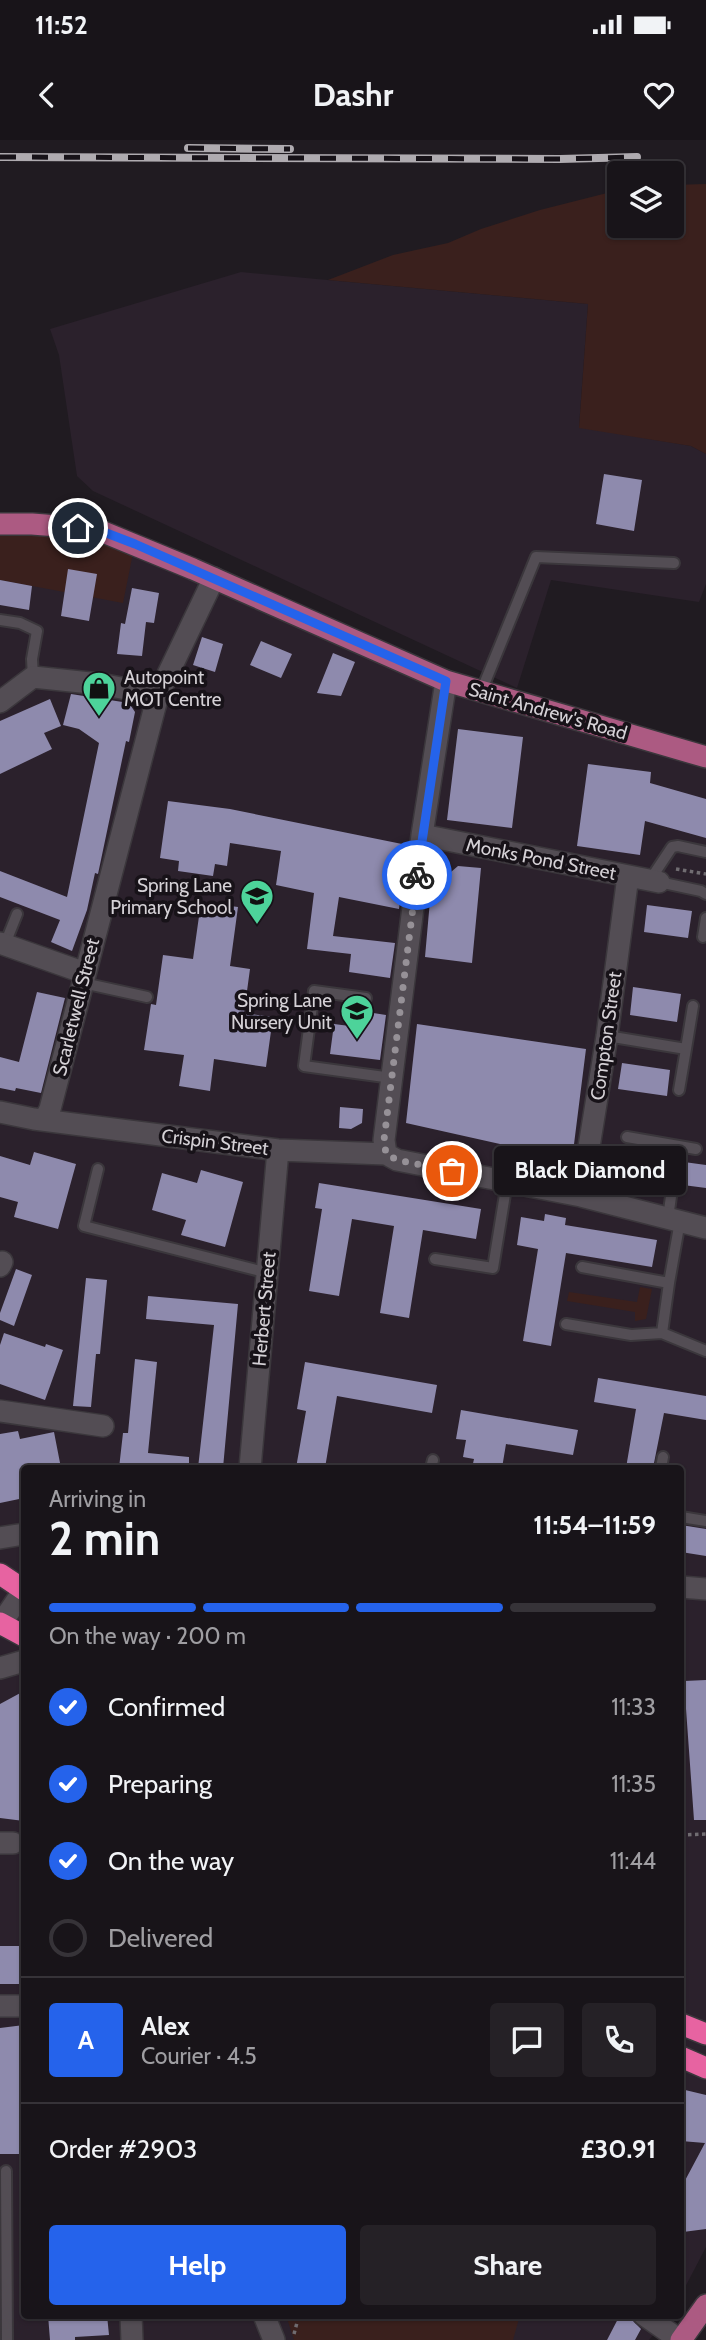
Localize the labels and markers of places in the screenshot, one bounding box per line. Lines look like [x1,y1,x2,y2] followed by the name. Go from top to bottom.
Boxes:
[48,498,108,558] pin
[124,666,222,711] place label: Autopoint MOT Centre
[80,669,118,718] shop icon: Autopoint MOT Centre
[110,874,233,919] place label: Spring Lane Primary School
[238,877,276,926] school or university icon: Spring Lane Primary School
[231,989,333,1034] place label: Spring Lane Nursery Unit
[338,992,376,1041] school or university icon: Spring Lane Nursery Unit
[422,1141,482,1201] pin
[494,1146,686,1196] callout: Black Diamond

